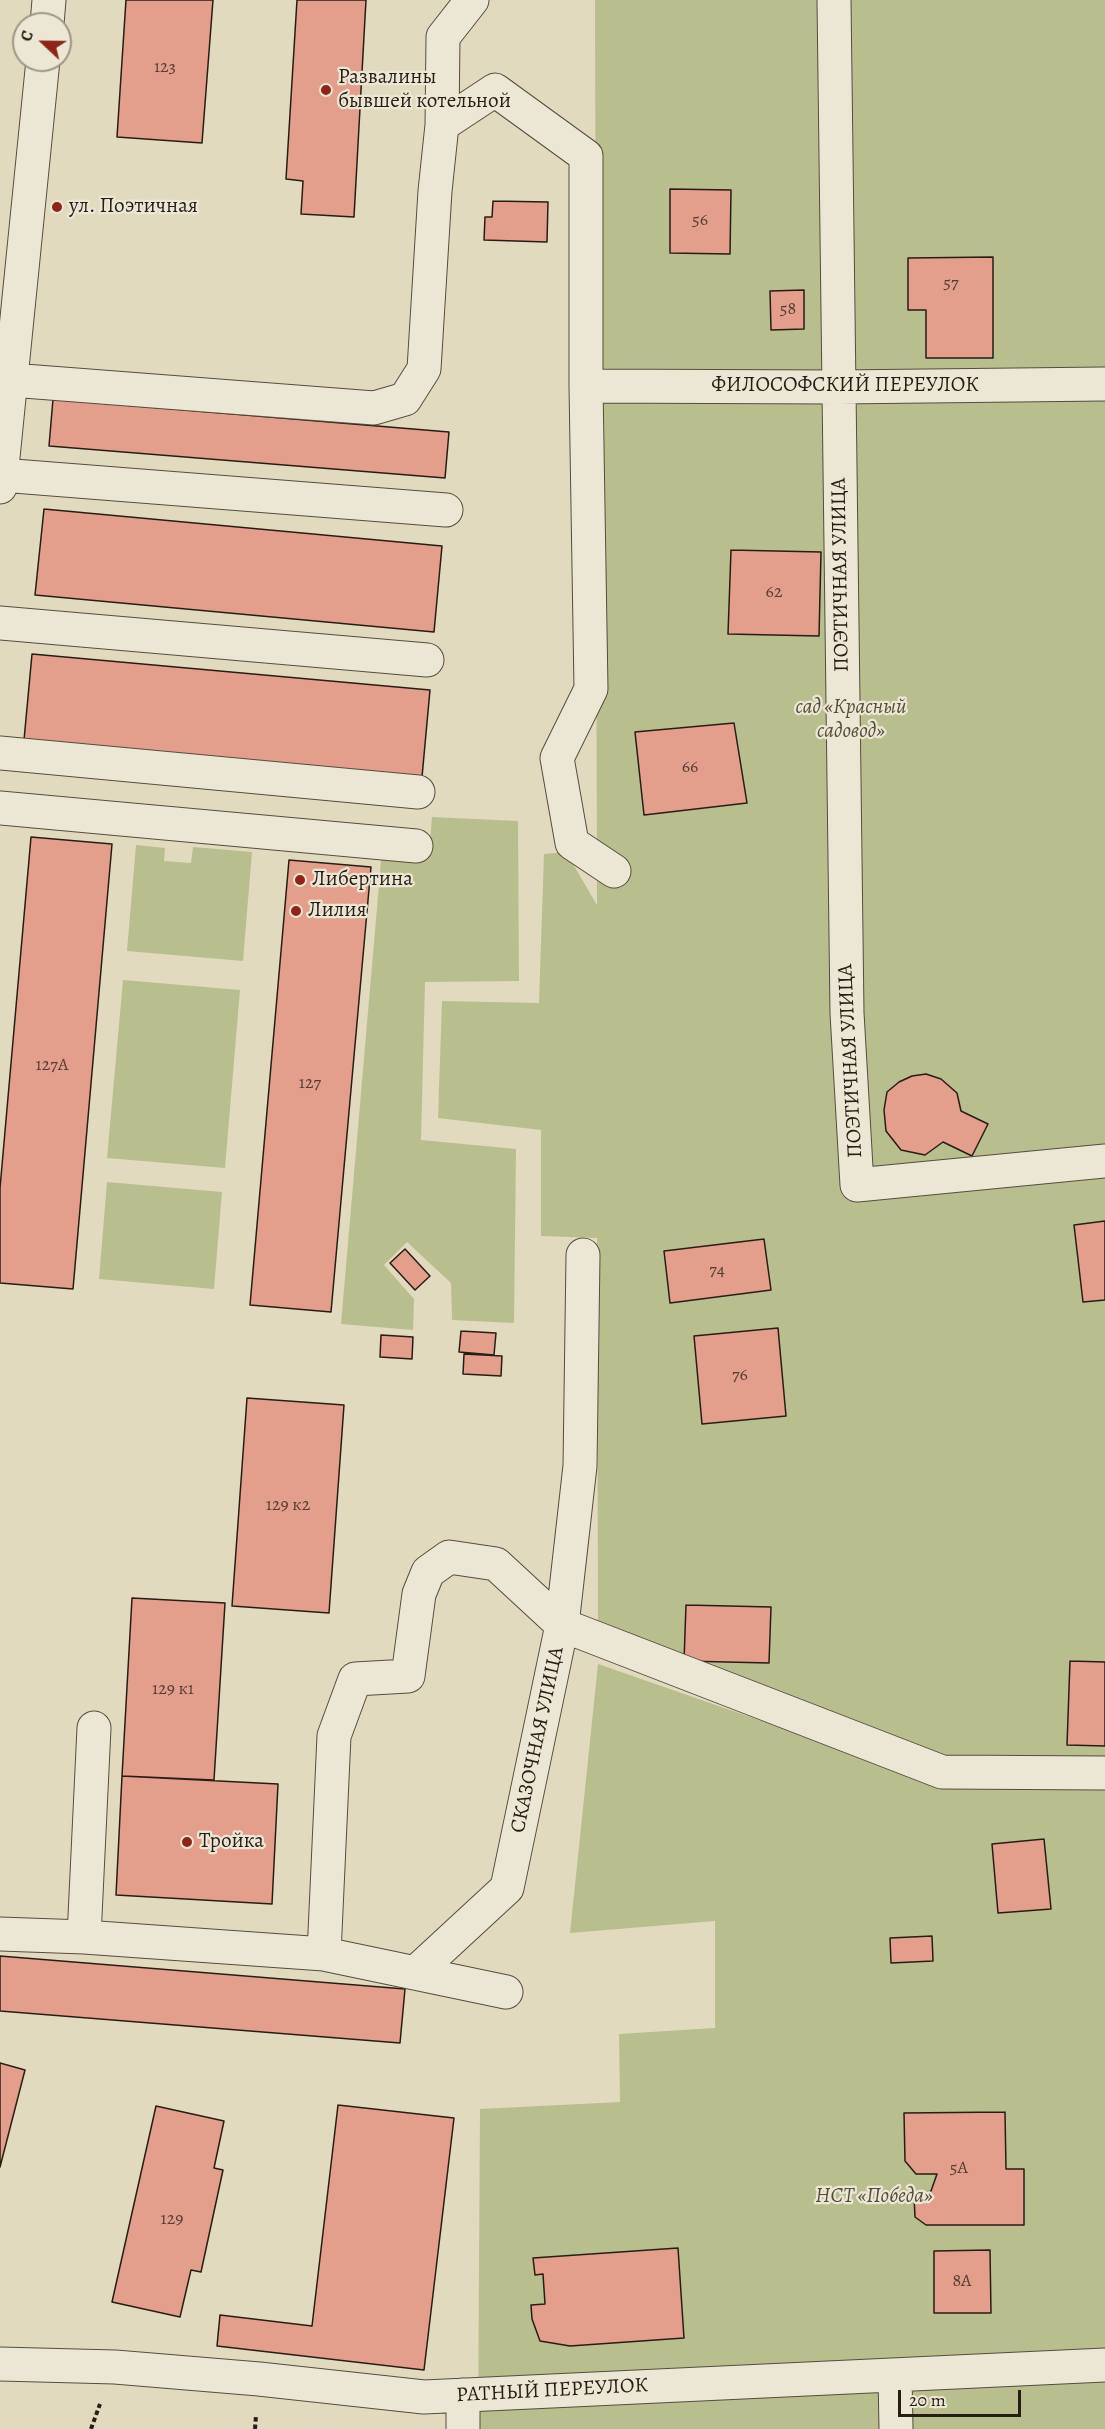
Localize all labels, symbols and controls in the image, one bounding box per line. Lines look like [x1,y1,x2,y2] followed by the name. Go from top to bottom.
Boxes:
[12,12,72,72] north arrow
[15,27,39,45] text: С
[154,57,176,79] house number: 123
[338,65,511,115] place label: Развалины бывшей котельной
[319,83,333,97] marker: Развалины бывшей котельной
[69,194,198,220] place label: ул. Поэтичная
[50,200,64,214] marker: ул. Поэтичная
[692,210,708,232] house number: 56
[943,273,959,295] house number: 57
[780,299,796,321] house number: 58
[711,373,979,399] street label: ФИЛОСОФСКИЙ ПЕРЕУЛОК
[827,478,855,672] street label: ПОЭТИЧНАЯ УЛИЦА
[766,582,782,604] house number: 62
[795,695,907,745] park label: сад «Красный садовод»
[682,757,698,779] house number: 66
[312,867,413,893] place label: Либертина
[293,873,307,887] marker: Либертина
[308,898,367,924] place label: Лилия
[289,904,303,918] marker: Лилия
[833,963,869,1159] street label: ПОЭТИЧНАЯ УЛИЦА
[36,1055,68,1077] house number: 127А
[299,1073,321,1095] house number: 127
[709,1260,725,1282] house number: 74
[732,1365,748,1387] house number: 76
[266,1495,310,1517] house number: 129 к2
[506,1645,570,1835] street label: СКАЗОЧНАЯ УЛИЦА
[152,1679,194,1701] house number: 129 к1
[199,1829,264,1855] place label: Тройка
[180,1835,194,1849] marker: Тройка
[950,2158,968,2180] house number: 5А
[815,2184,933,2210] park label: НСТ «Победа»
[161,2209,183,2231] house number: 129
[952,2271,972,2293] house number: 8А
[455,2373,649,2409] street label: РАТНЫЙ ПЕРЕУЛОК
[901,2378,1024,2416] scale bar
[909,2388,946,2412] text: 20 m

